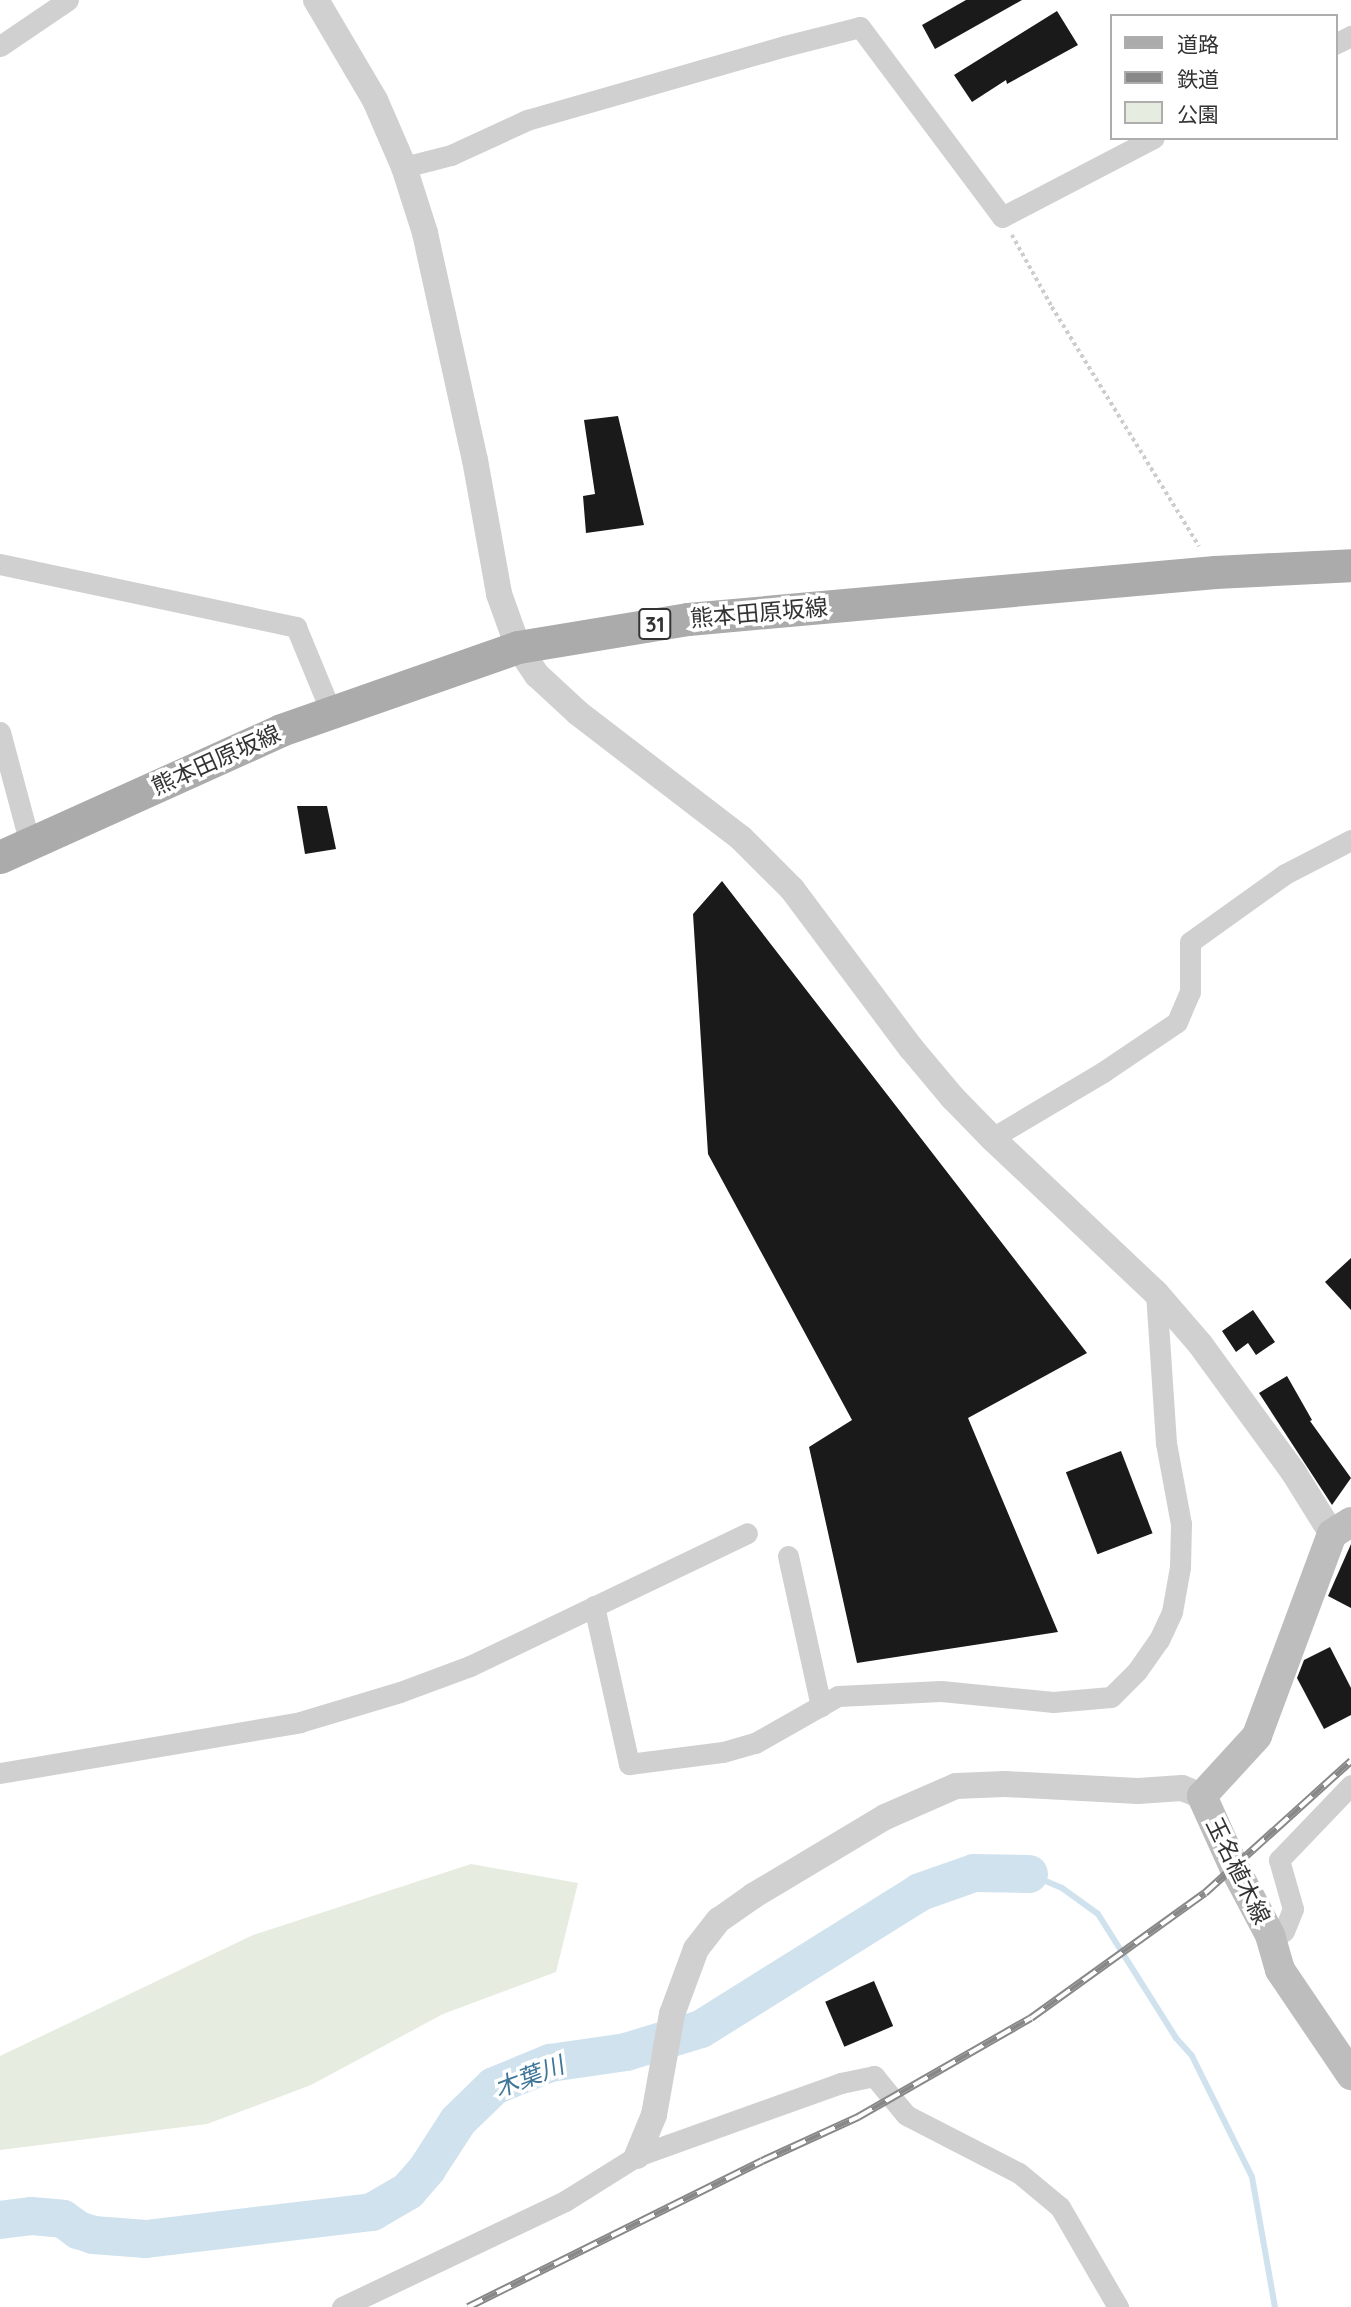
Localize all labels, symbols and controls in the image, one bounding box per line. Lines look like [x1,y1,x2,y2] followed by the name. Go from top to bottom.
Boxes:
[1110,14,1337,140] legend
[1177,31,1219,57] text: 道路
[1177,66,1219,92] text: 鉄道
[1177,101,1219,127] text: 公園
[689,593,829,633] street label: 熊本田原坂線
[638,606,672,642] road number: 31
[147,719,285,801] street label: 熊本田原坂線
[1200,1813,1276,1929] street label: 玉名植木線
[490,2051,568,2103] water label: 木葉川

